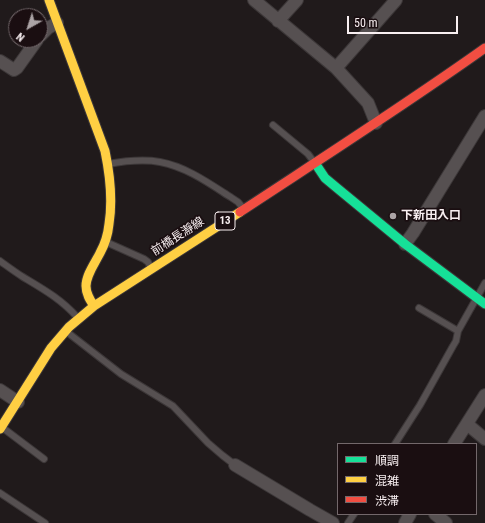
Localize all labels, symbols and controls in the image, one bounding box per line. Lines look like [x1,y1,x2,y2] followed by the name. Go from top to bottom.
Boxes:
[8,8,48,48] north arrow
[349,8,460,34] scale bar
[354,16,378,30] text: 50 m
[14,30,27,44] text: N
[401,209,461,223] place label: 下新田入口
[388,211,398,221] marker: 下新田入口
[215,212,235,230] road number: 13
[149,215,207,259] street label: 前橋長瀞線
[337,443,477,515] legend
[375,454,399,468] text: 順調
[375,474,399,488] text: 混雑
[375,494,399,508] text: 渋滞

